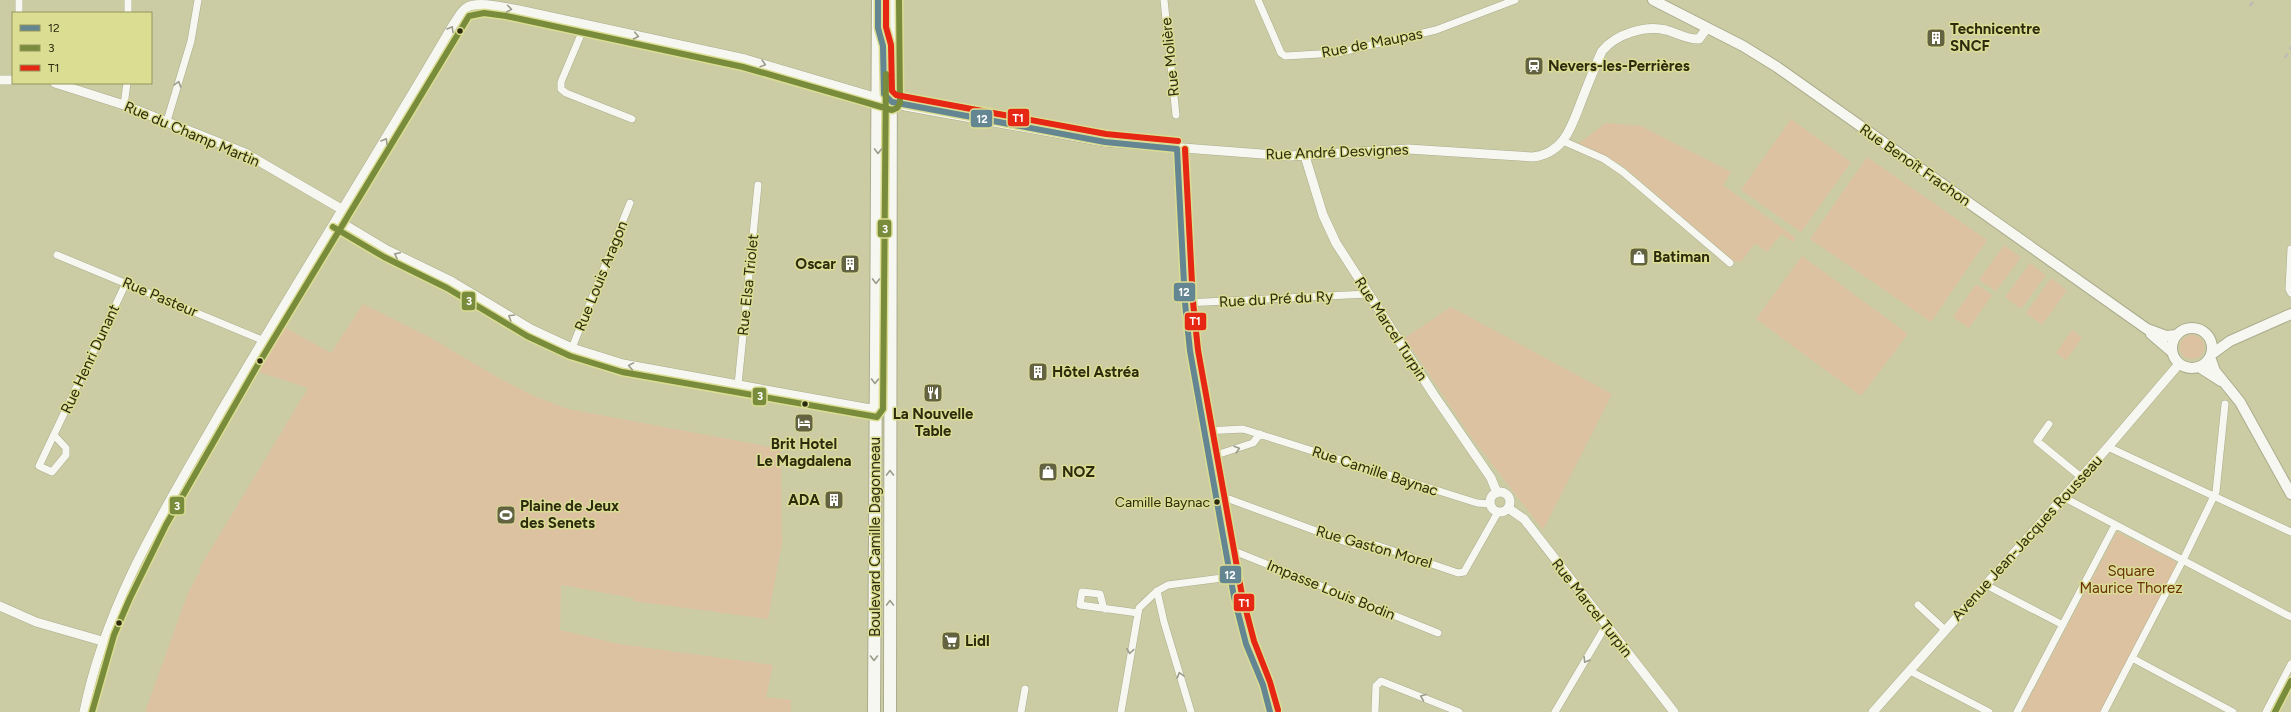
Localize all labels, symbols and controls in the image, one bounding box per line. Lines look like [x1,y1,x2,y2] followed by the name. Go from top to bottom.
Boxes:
[506,4,512,13] one-way arrow
[12,12,152,84] legend
[1157,17,1183,97] street label: Rue Molière
[1950,20,2041,55] place label: Technicentre SNCF
[48,21,60,35] text: 12
[1320,24,1424,62] street label: Rue de Maupas
[446,26,454,33] one-way arrow
[455,26,465,36] unlabelled marker
[1925,27,1947,49] building icon: Technicentre SNCF
[633,31,639,39] one-way arrow
[48,41,55,55] text: 3
[1523,55,1545,77] station icon: Nevers-les-Perrières
[1548,57,1690,75] place label: Nevers-les-Perrières
[759,59,766,68] one-way arrow
[48,61,60,75] text: T1
[173,80,182,87] one-way arrow
[121,97,263,171] street label: Rue du Champ Martin
[1007,108,1030,127] line badge: T1
[970,109,993,128] line badge: 12
[1012,112,1024,125] text: T1
[976,113,988,126] text: 12
[1856,120,1974,210] street label: Rue Benoît Frachon
[380,138,387,145] one-way arrow
[1265,141,1409,163] street label: Rue André Desvignes
[874,148,882,154] one-way arrow
[571,218,631,334] street label: Rue Louis Aragon
[877,219,892,238] line badge: 3
[882,223,888,236] text: 3
[734,233,762,337] street label: Rue Elsa Triolet
[1628,246,1650,268] shop icon: Batiman
[1653,248,1710,266] place label: Batiman
[393,252,401,260] one-way arrow
[839,253,861,275] building icon: Oscar
[795,255,836,273] place label: Oscar
[120,273,200,321] street label: Rue Pasteur
[1351,274,1431,384] street label: Rue Marcel Turpin
[872,278,880,284] one-way arrow
[1173,282,1196,302] line badge: 12
[1178,286,1190,299] text: 12
[1219,287,1334,311] street label: Rue du Pré du Ry
[461,291,476,311] line badge: 3
[466,295,472,308] text: 3
[57,301,123,417] street label: Rue Henri Dunant
[1184,312,1207,331] line badge: T1
[508,314,515,322] one-way arrow
[1189,315,1201,328] text: T1
[255,356,265,366] unlabelled marker
[1027,361,1049,383] building icon: Hôtel Astréa
[627,362,634,370] one-way arrow
[1052,363,1139,381] place label: Hôtel Astréa
[871,378,879,384] one-way arrow
[922,382,944,404] restaurant icon: La Nouvelle Table
[752,387,767,406] line badge: 3
[757,390,763,403] text: 3
[800,399,810,409] unlabelled marker
[893,405,974,440] place label: La Nouvelle Table
[793,412,815,434] hotel icon: Brit Hotel Le Magdalena
[756,435,852,470] place label: Brit Hotel Le Magdalena
[866,437,884,637] street label: Boulevard Camille Dagonneau
[1310,442,1440,500] street label: Rue Camille Baynac
[1233,445,1240,454] one-way arrow
[1948,451,2106,625] street label: Avenue Jean-Jacques Rousseau
[1037,461,1059,483] shop icon: NOZ
[1062,463,1095,481] place label: NOZ
[886,470,894,476] one-way arrow
[823,489,845,511] building icon: ADA
[788,491,820,509] place label: ADA
[1115,494,1210,511] place label: Camille Baynac
[169,496,185,515] line badge: 3
[520,497,619,532] place label: Plaine de Jeux des Senets
[1212,497,1222,507] marker: Camille Baynac
[174,500,180,513] text: 3
[495,504,517,526] sports icon: Plaine de Jeux des Senets
[1314,522,1434,572] street label: Rue Gaston Morel
[1548,555,1636,661] street label: Rue Marcel Turpin
[1264,556,1398,624] street label: Impasse Louis Bodin
[2079,562,2183,597] park label: Square Maurice Thorez
[1219,565,1242,584] line badge: 12
[1224,569,1236,582] text: 12
[1233,593,1255,612] line badge: T1
[1238,597,1250,610] text: T1
[886,600,894,606] one-way arrow
[114,618,124,628] unlabelled marker
[940,630,962,652] supermarket icon: Lidl
[965,632,990,650] place label: Lidl
[1127,648,1135,654] one-way arrow
[870,655,878,661] one-way arrow
[1583,656,1590,663] one-way arrow
[1176,671,1185,678] one-way arrow
[1419,694,1426,702] one-way arrow

